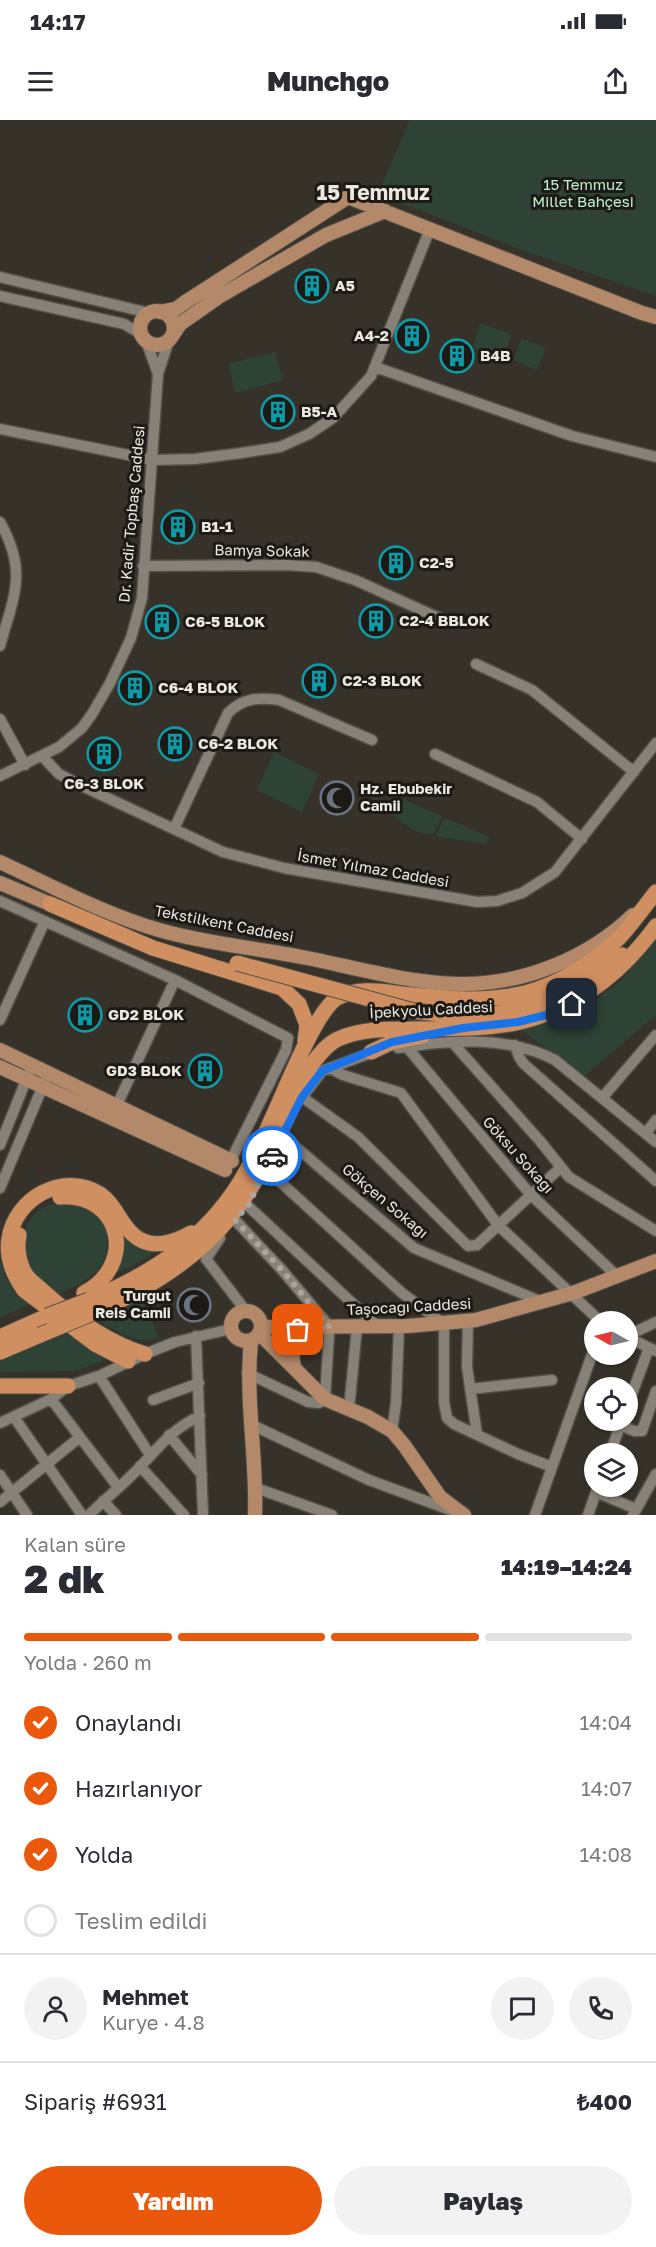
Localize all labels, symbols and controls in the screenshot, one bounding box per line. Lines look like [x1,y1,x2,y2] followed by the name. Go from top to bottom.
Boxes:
[30,8,85,35] text: 14:17
[24,65,57,98] icon: menu
[267,65,389,97] text: Munchgo
[599,65,632,98] icon: share
[532,175,634,210] park label: 15 Temmuz Millet Bahçesi
[316,179,430,205] district label: 15 Temmuz
[294,268,330,304] building icon: A5
[335,276,355,294] place label: A5
[394,318,430,354] building icon: A4-2
[354,326,389,344] place label: A4-2
[439,338,475,374] building icon: B4B
[480,346,511,364] place label: B4B
[260,394,296,430] building icon: B5-A
[301,402,337,420] place label: B5-A
[114,425,148,603] street label: Dr. Kadir Topbaş Caddesi
[160,509,196,545] building icon: B1-1
[201,517,233,535] place label: B1-1
[214,540,310,560] street label: Bamya Sokak
[378,545,414,581] building icon: C2-5
[419,553,454,571] place label: C2-5
[358,603,394,639] building icon: C2-4 BBLOK
[144,604,180,640] building icon: C6-5 BLOK
[399,611,490,629] place label: C2-4 BBLOK
[185,612,265,630] place label: C6-5 BLOK
[301,663,337,699] building icon: C2-3 BLOK
[117,670,153,706] building icon: C6-4 BLOK
[342,671,422,689] place label: C2-3 BLOK
[158,678,239,696] place label: C6-4 BLOK
[157,726,193,762] building icon: C6-2 BLOK
[198,734,278,752] place label: C6-2 BLOK
[86,736,122,772] building icon: C6-3 BLOK
[64,774,144,792] place label: C6-3 BLOK
[360,779,452,814] place label: Hz. Ebubekir Camii
[319,780,355,816] mosque icon: Hz. Ebubekir Camii
[296,846,450,890] street label: İsmet Yılmaz Caddesi
[153,901,295,945] street label: Tekstilkent Caddesi
[546,978,597,1029] pin
[555,987,588,1020] icon: home
[67,997,103,1033] building icon: GD2 BLOK
[369,997,493,1021] street label: İpekyolu Caddesi
[108,1005,184,1023] place label: GD2 BLOK
[187,1053,223,1089] building icon: GD3 BLOK
[106,1061,182,1079] place label: GD3 BLOK
[479,1112,558,1197] street label: Göksu Sokağı
[242,1126,302,1186] courier
[256,1140,289,1173] icon: car
[339,1159,432,1241] street label: Gökçen Sokağı
[95,1286,171,1321] place label: Turgut Reis Camii
[176,1287,212,1323] mosque icon: Turgut Reis Camii
[346,1294,472,1318] street label: Taşocağı Caddesi
[272,1304,323,1355] pin
[584,1311,638,1365] north arrow
[584,1311,638,1497] map controls
[281,1313,314,1346] icon: bag
[584,1377,638,1431] button: locate
[584,1443,638,1497] button: layers
[24,1532,126,1556] text: Kalan süre
[501,1553,632,1580] text: 14:19–14:24
[24,1555,105,1602] text: 2 dk
[24,1650,152,1674] text: Yolda · 260 m
[24,1706,57,1739] icon: check
[75,1709,182,1736] text: Onaylandı
[580,1710,632,1734] text: 14:04
[24,1772,57,1805] icon: check
[75,1775,202,1802] text: Hazırlanıyor
[581,1776,632,1800] text: 14:07
[24,1838,57,1871] icon: check
[75,1841,133,1868] text: Yolda
[580,1842,632,1866] text: 14:08
[75,1907,207,1934] text: Teslim edildi
[24,1977,87,2040] button: person
[491,1977,554,2040] button: chat
[569,1977,632,2040] button: phone
[102,1983,189,2010] text: Mehmet
[102,2010,205,2034] text: Kurye · 4.8
[24,2088,167,2115] text: Sipariş #6931
[577,2088,632,2115] text: ₺400
[24,2166,322,2235] button: Yardım
[334,2166,632,2235] button: Paylaş

